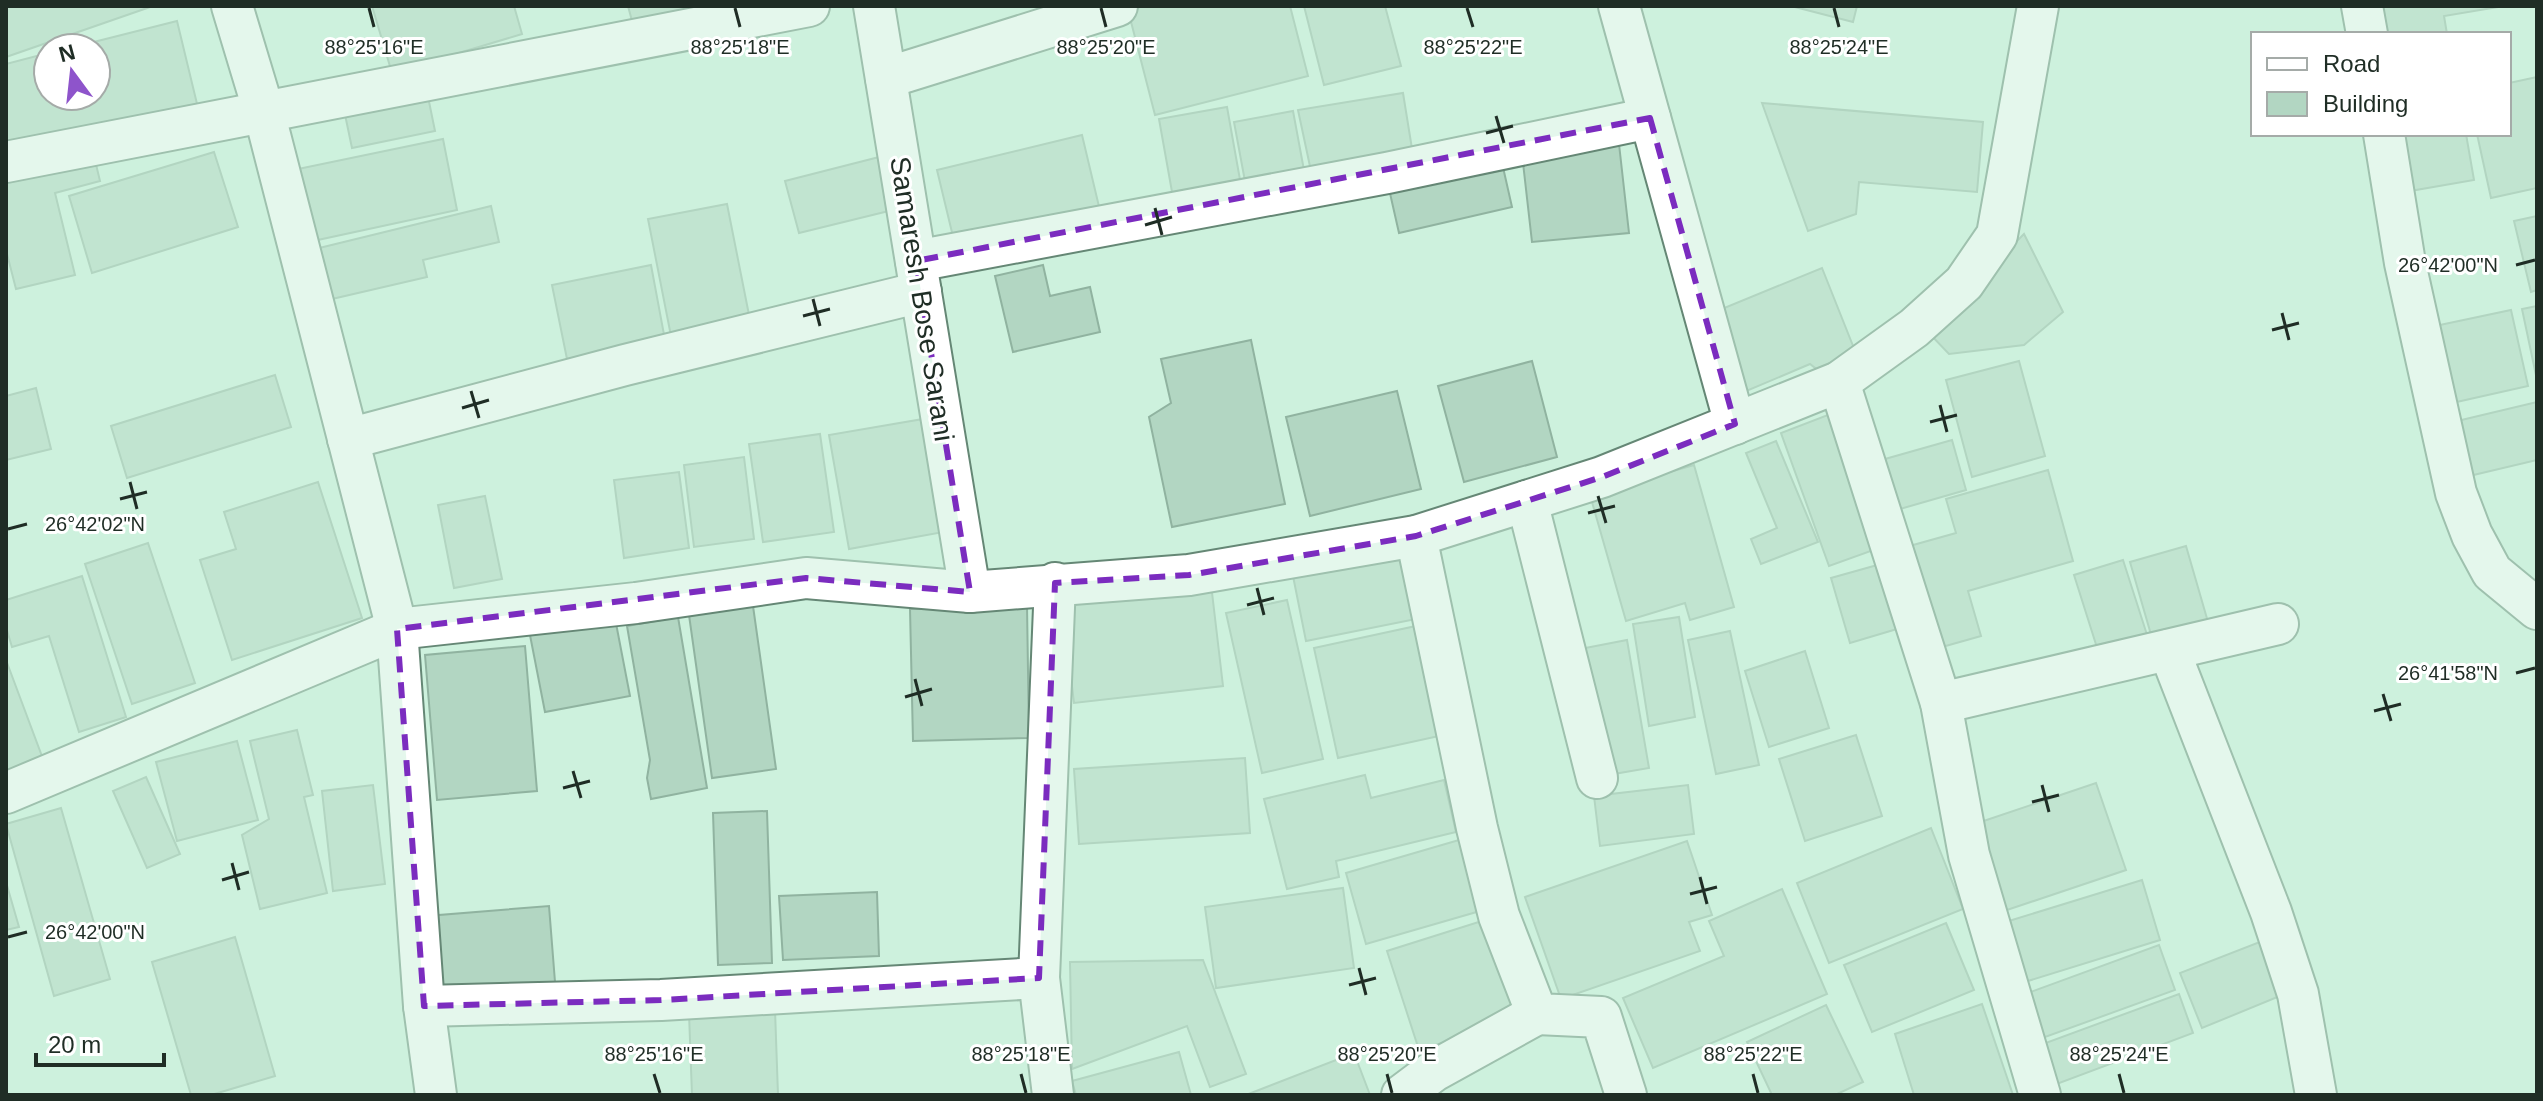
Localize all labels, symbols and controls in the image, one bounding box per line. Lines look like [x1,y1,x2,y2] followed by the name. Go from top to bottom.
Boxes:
[32,32,112,112] north arrow
[2251,32,2511,136] legend
[325,36,424,58] text: 88°25'16"E
[691,36,790,58] text: 88°25'18"E
[1057,36,1156,58] text: 88°25'20"E
[1424,36,1523,58] text: 88°25'22"E
[1790,36,1889,58] text: 88°25'24"E
[56,39,78,67] text: N
[2323,50,2380,77] text: Road
[2323,90,2408,117] text: Building
[884,154,960,444] street label: Samaresh Bose Sarani
[2398,254,2498,276] text: 26°42'00"N
[45,513,145,535] text: 26°42'02"N
[2398,662,2498,684] text: 26°41'58"N
[45,921,145,943] text: 26°42'00"N
[36,1017,164,1067] scale bar
[48,1031,101,1058] text: 20 m
[605,1043,704,1065] text: 88°25'16"E
[972,1043,1071,1065] text: 88°25'18"E
[1338,1043,1437,1065] text: 88°25'20"E
[1704,1043,1803,1065] text: 88°25'22"E
[2070,1043,2169,1065] text: 88°25'24"E

